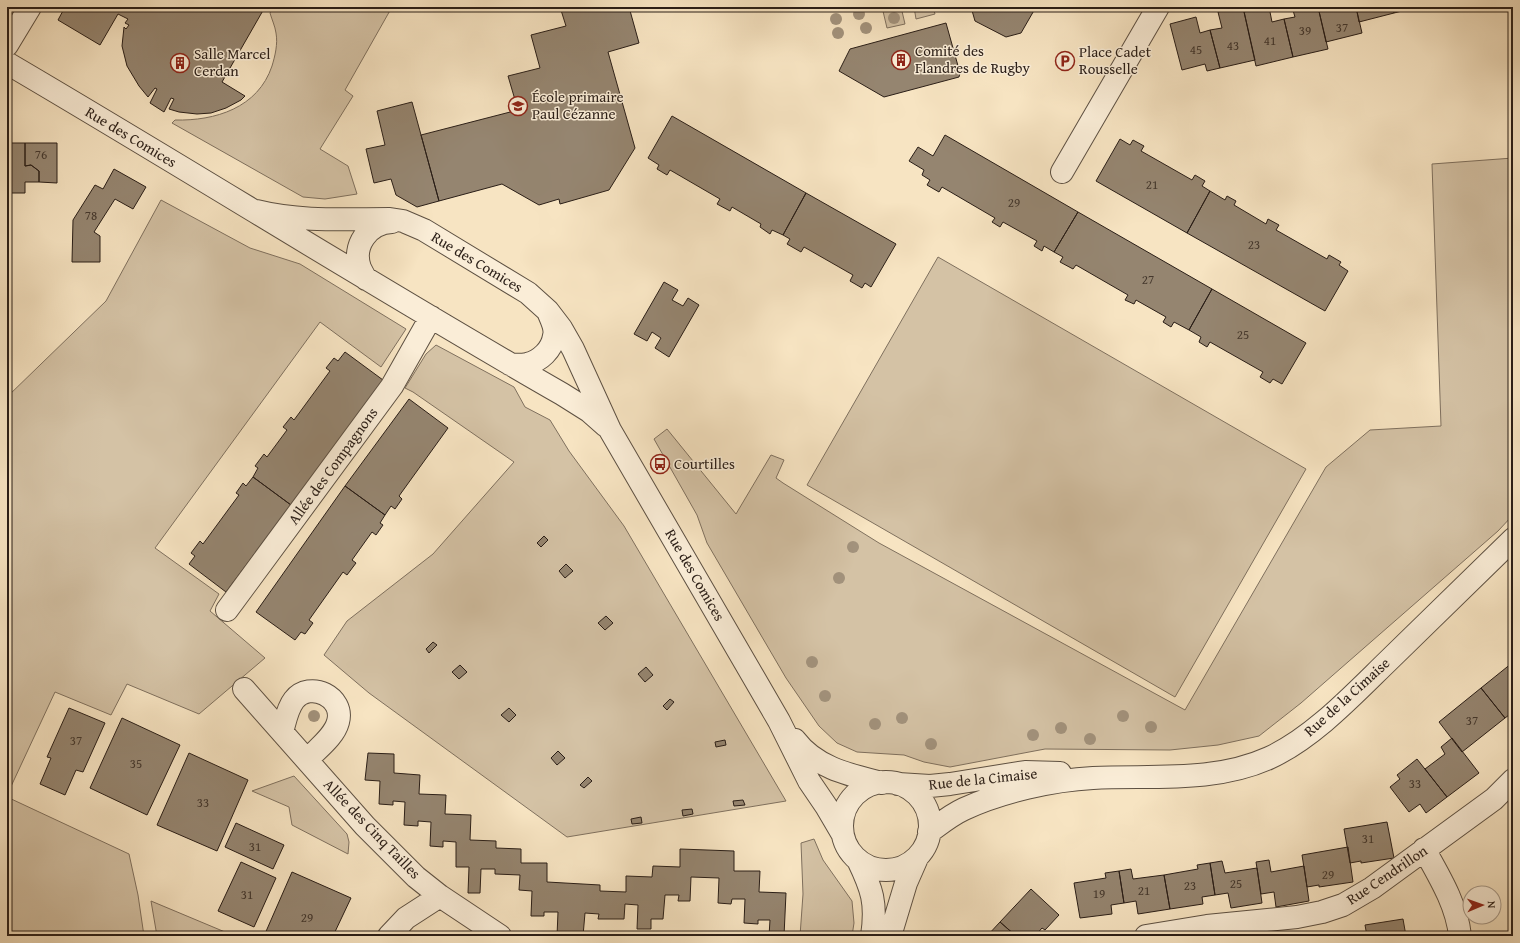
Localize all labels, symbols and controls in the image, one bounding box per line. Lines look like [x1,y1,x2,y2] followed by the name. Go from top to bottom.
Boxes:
[1336,18,1348,37] house number: 37
[1299,21,1311,40] house number: 39
[1264,31,1276,50] house number: 41
[1227,36,1239,55] house number: 43
[915,40,1031,78] place label: Comité des Flandres de Rugby
[1190,40,1202,59] house number: 45
[1079,41,1152,79] place label: Place Cadet Rousselle
[194,43,270,81] place label: Salle Marcel Cerdan
[890,49,912,71] building icon: Comité des Flandres de Rugby
[1054,50,1076,72] parking icon: Place Cadet Rousselle
[169,52,191,74] building icon: Salle Marcel Cerdan
[532,86,623,124] place label: École primaire Paul Cézanne
[507,95,529,117] school or university icon: École primaire Paul Cézanne
[82,101,181,172] street label: Rue des Comices
[35,145,47,164] house number: 76
[1146,175,1158,194] house number: 21
[1008,193,1020,212] house number: 29
[85,206,97,225] house number: 78
[428,226,527,297] street label: Rue des Comices
[1248,235,1260,254] house number: 23
[1142,270,1154,289] house number: 27
[1237,325,1249,344] house number: 25
[283,403,382,529] street label: Allée des Compagnons
[649,453,671,475] bus stop icon: Courtilles
[674,453,735,474] place label: Courtilles
[661,525,730,625] street label: Rue des Comices
[1299,652,1394,741] street label: Rue de la Cimaise
[1466,711,1478,730] house number: 37
[70,731,82,750] house number: 37
[130,754,142,773] house number: 35
[928,762,1038,795] street label: Rue de la Cimaise
[319,774,426,883] street label: Allée des Cinq Tailles
[1409,774,1421,793] house number: 33
[197,793,209,812] house number: 33
[1362,829,1374,848] house number: 31
[249,837,261,856] house number: 31
[1342,839,1432,909] street label: Rue Cendrillon
[1322,865,1334,884] house number: 29
[1230,874,1242,893] house number: 25
[1184,876,1196,895] house number: 23
[1138,881,1150,900] house number: 21
[1093,884,1105,903] house number: 19
[241,885,253,904] house number: 31
[1462,885,1502,925] north arrow
[1484,901,1500,909] text: N
[301,908,313,927] house number: 29

